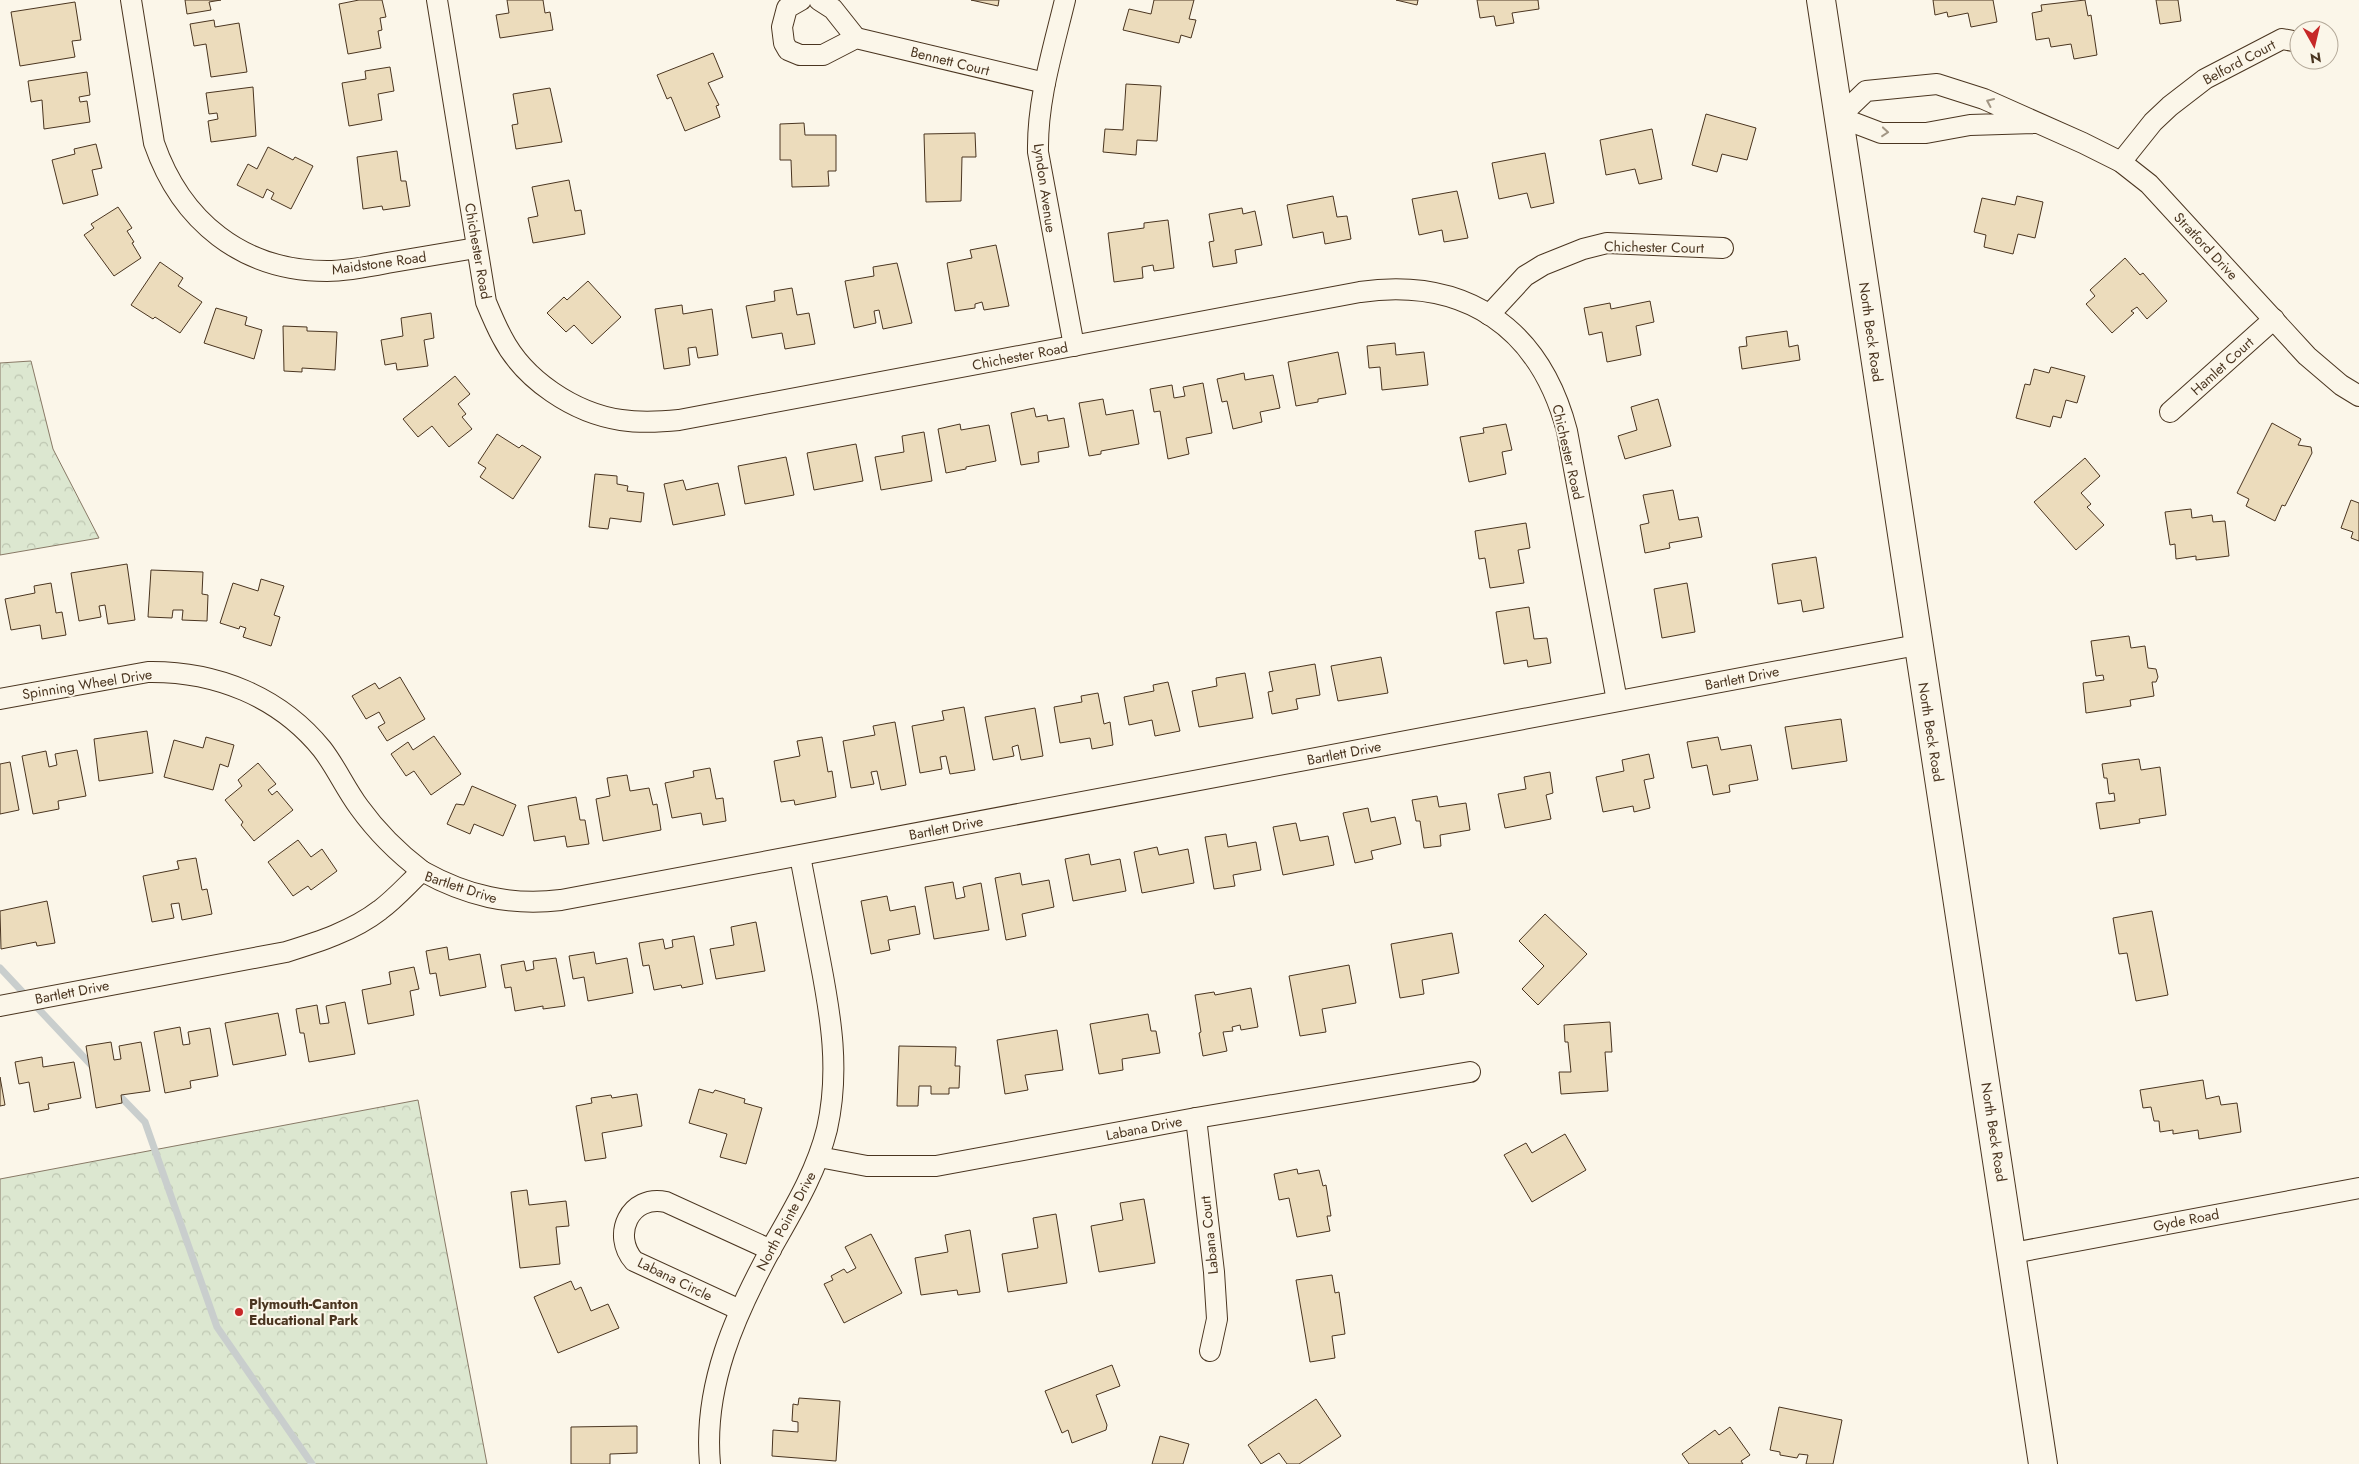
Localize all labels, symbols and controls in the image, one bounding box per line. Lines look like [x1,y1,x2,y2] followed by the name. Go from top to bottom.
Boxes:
[2289,20,2339,70] north arrow
[2199,34,2279,90] street label: Belford Court
[908,42,992,81] street label: Bennett Court
[2309,47,2323,69] text: N
[1986,98,1995,109] one-way arrow
[1882,127,1890,138] one-way arrow
[1029,142,1061,234] street label: Lyndon Avenue
[460,201,496,301] street label: Chichester Road
[2169,208,2243,284] street label: Stratford Drive
[1604,236,1705,258] street label: Chichester Court
[330,246,428,280] street label: Maidstone Road
[1854,281,1888,383] street label: North Beck Road
[2186,332,2258,400] street label: Hamlet Court
[970,337,1070,375] street label: Chichester Road
[1547,402,1589,502] street label: Chichester Road
[1703,661,1781,695] street label: Bartlett Drive
[21,664,153,704] street label: Spinning Wheel Drive
[1913,681,1949,783] street label: North Beck Road
[1305,736,1383,770] street label: Bartlett Drive
[907,811,985,845] street label: Bartlett Drive
[422,866,500,908] street label: Bartlett Drive
[33,975,111,1009] street label: Bartlett Drive
[1976,1081,2012,1183] street label: North Beck Road
[1104,1111,1184,1145] street label: Labana Drive
[751,1168,821,1274] street label: North Pointe Drive
[1195,1194,1223,1275] street label: Labana Court
[2151,1204,2221,1236] street label: Gyde Road
[634,1252,716,1306] street label: Labana Circle
[249,1294,358,1330] place label: Plymouth-Canton Educational Park
[233,1306,245,1318] marker: Plymouth-Canton Educational Park

